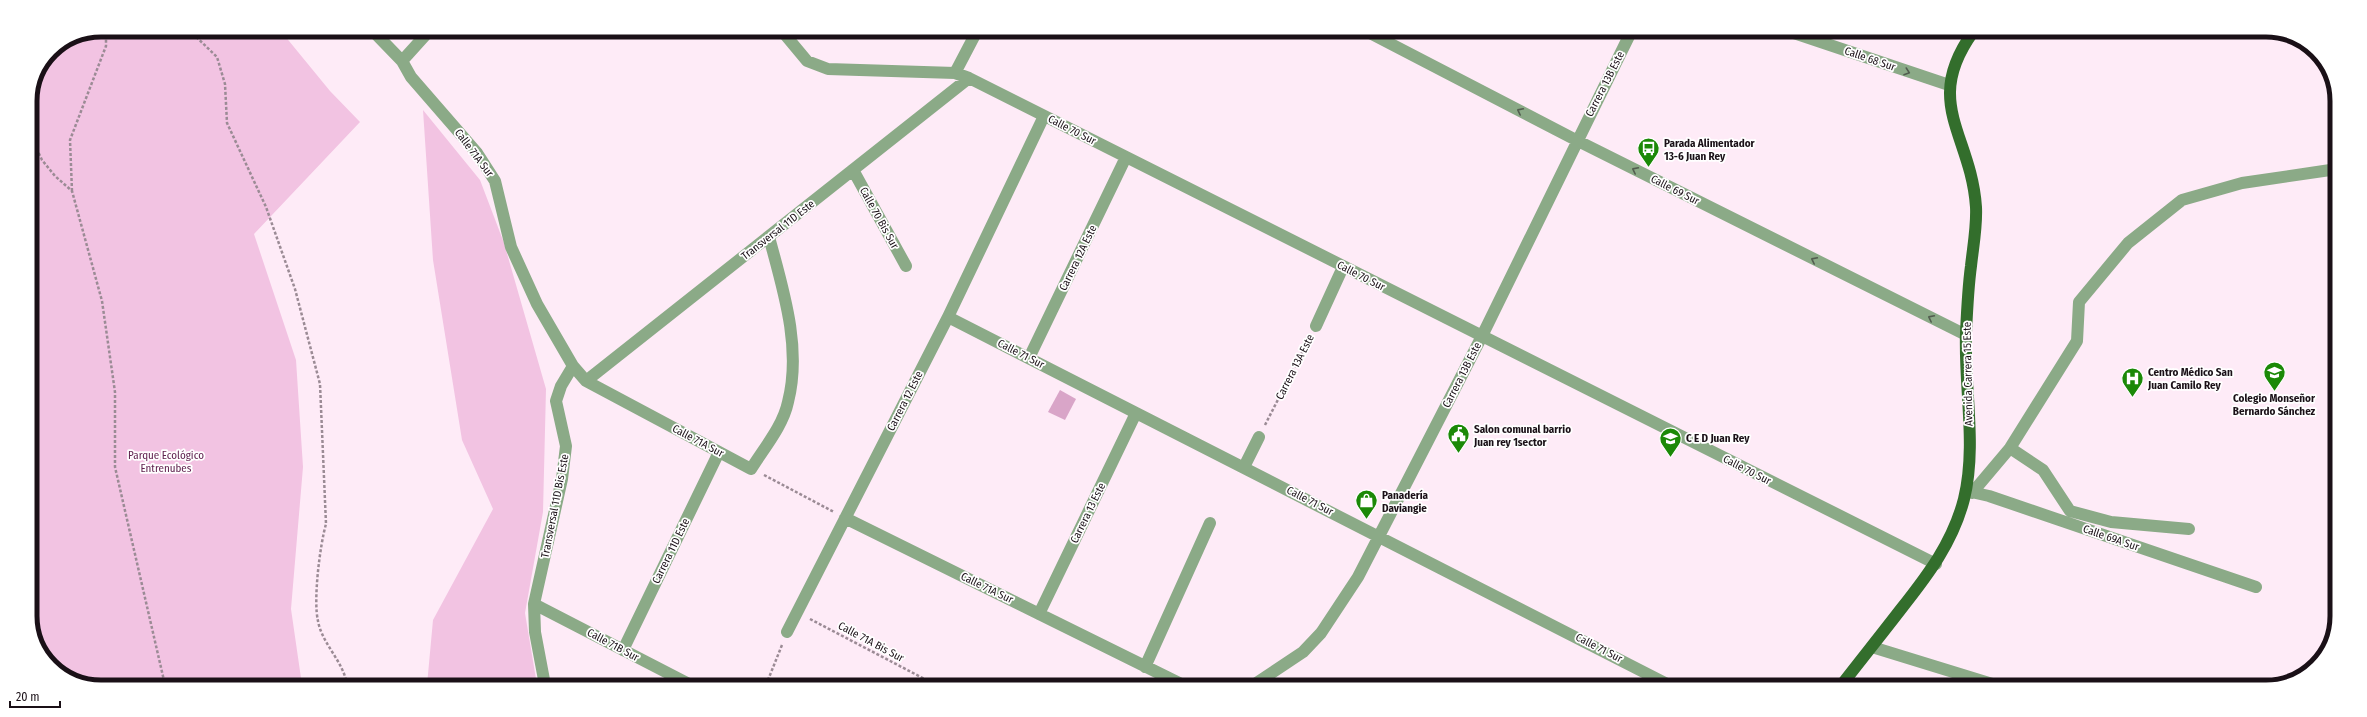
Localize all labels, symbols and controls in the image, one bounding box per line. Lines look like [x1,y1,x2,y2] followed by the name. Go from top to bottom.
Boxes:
[1843,44,1897,74] street label: Calle 68 Sur
[1583,49,1627,119] street label: Carrera 13B Este
[1903,67,1910,76] one-way arrow
[1516,108,1524,116] one-way arrow
[1046,112,1098,148] street label: Calle 70 Sur
[452,127,496,180] street label: Calle 71A Sur
[1636,136,1662,169] bus stop icon: Parada Alimentador 13-6 Juan Rey
[1664,137,1756,163] place label: Parada Alimentador 13-6 Juan Rey
[1632,167,1640,175] one-way arrow
[1649,172,1702,208] street label: Calle 69 Sur
[857,185,901,251] street label: Calle 70 Bis Sur
[739,197,817,263] street label: Transversal 11D Este
[1057,223,1099,293] street label: Carrera 12A Este
[1811,257,1819,264] one-way arrow
[1335,258,1387,294] street label: Calle 70 Sur
[1927,315,1935,323] one-way arrow
[1961,322,1975,426] street label: Avenida Carrera 15 Este
[1273,332,1317,402] street label: Carrera 13A Este
[995,337,1047,371] street label: Calle 71 Sur
[1440,340,1484,410] street label: Carrera 13B Este
[2261,359,2287,392] school or university icon: Colegio Monseñor Bernardo Sánchez
[2119,365,2145,398] hospital icon: Centro Médico San Juan Camilo Rey
[2147,366,2233,392] place label: Centro Médico San Juan Camilo Rey
[884,369,926,433] street label: Carrera 12 Este
[2233,392,2316,418] place label: Colegio Monseñor Bernardo Sánchez
[670,422,726,460] street label: Calle 71A Sur
[1445,422,1471,455] public building icon: Salon comunal barrio Juan rey 1sector
[1473,423,1571,449] place label: Salon comunal barrio Juan rey 1sector
[1658,425,1684,458] school or university icon: C E D Juan Rey
[1686,432,1750,445] place label: C E D Juan Rey
[128,449,204,475] park label: Parque Ecológico Entrenubes
[1721,452,1773,488] street label: Calle 70 Sur
[539,453,571,559] street label: Transversal 11D Bis Este
[1068,481,1108,545] street label: Carrera 13 Este
[1284,484,1336,518] street label: Calle 71 Sur
[1353,488,1379,521] shop icon: Panadería Daviangie
[1382,489,1429,515] place label: Panadería Daviangie
[650,516,692,586] street label: Carrera 11D Este
[2081,522,2141,554] street label: Calle 69A Sur
[959,570,1015,606] street label: Calle 71A Sur
[836,619,906,665] street label: Calle 71A Bis Sur
[585,626,641,664] street label: Calle 71B Sur
[1573,631,1625,665] street label: Calle 71 Sur
[10,683,60,709] scale bar
[16,690,40,704] text: 20 m

